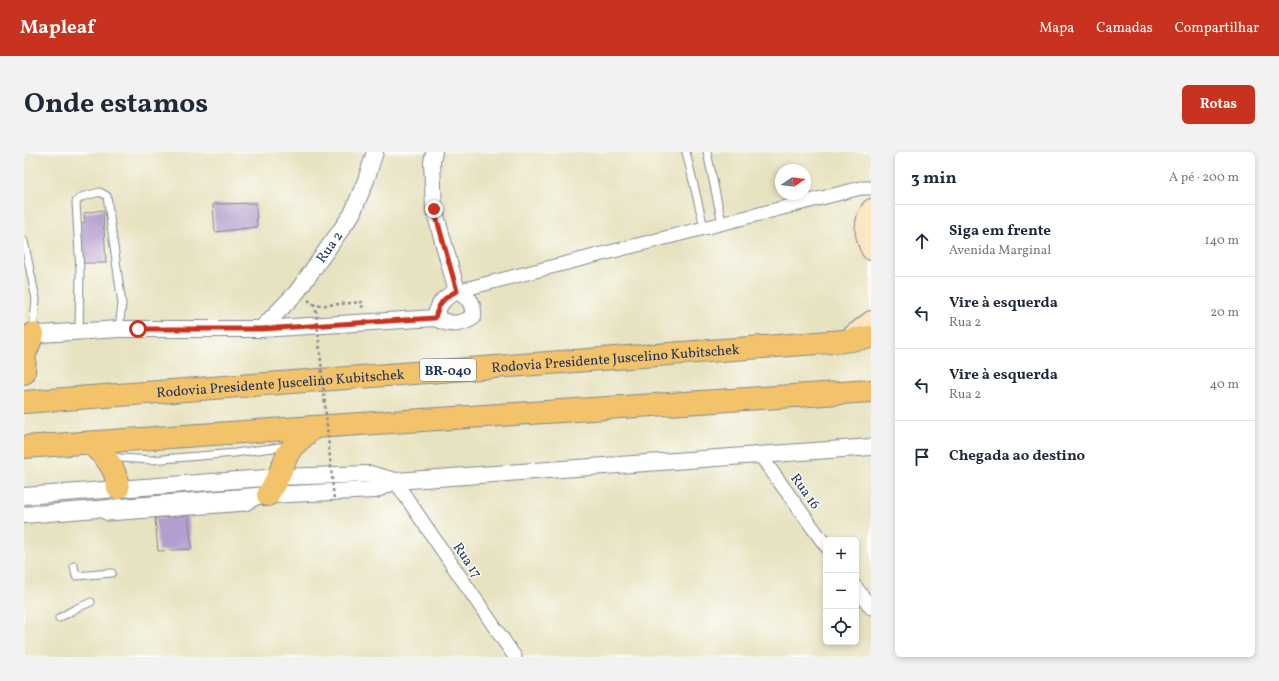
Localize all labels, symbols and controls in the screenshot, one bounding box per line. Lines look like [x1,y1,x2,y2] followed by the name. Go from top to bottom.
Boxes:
[20,15,95,41] text: Mapleaf
[1039,19,1074,38] text: Mapa
[1096,19,1153,38] text: Camadas
[1175,19,1259,38] text: Compartilhar
[24,85,208,124] text: Onde estamos
[1182,85,1255,124] button: Rotas
[775,164,811,200] north arrow
[911,167,957,190] text: 3 min
[1169,169,1239,187] text: A pé · 200 m
[425,200,443,218] route end
[949,221,1051,242] text: Siga em frente
[312,228,348,267] street label: Rua 2
[911,230,933,252] icon: ahead
[1205,232,1239,250] text: 140 m
[949,242,1051,260] text: Avenida Marginal
[949,293,1058,314] text: Vire à esquerda
[911,302,933,324] icon: left
[1210,304,1239,322] text: 20 m
[949,314,981,332] text: Rua 2
[129,320,147,338] route start
[491,341,741,378] street label: Rodovia Presidente Juscelino Kubitschek
[420,359,476,381] road number: BR-040
[949,365,1058,386] text: Vire à esquerda
[156,366,405,403] street label: Rodovia Presidente Juscelino Kubitschek
[911,374,933,396] icon: left
[1210,376,1239,394] text: 40 m
[949,386,981,404] text: Rua 2
[911,446,933,468] icon: arrive
[949,446,1085,467] text: Chegada ao destino
[785,470,824,514] street label: Rua 16
[823,537,859,645] map controls
[823,537,859,573] button: +
[448,539,486,583] street label: Rua 17
[823,573,859,609] button: −
[823,609,859,645] button: locate

